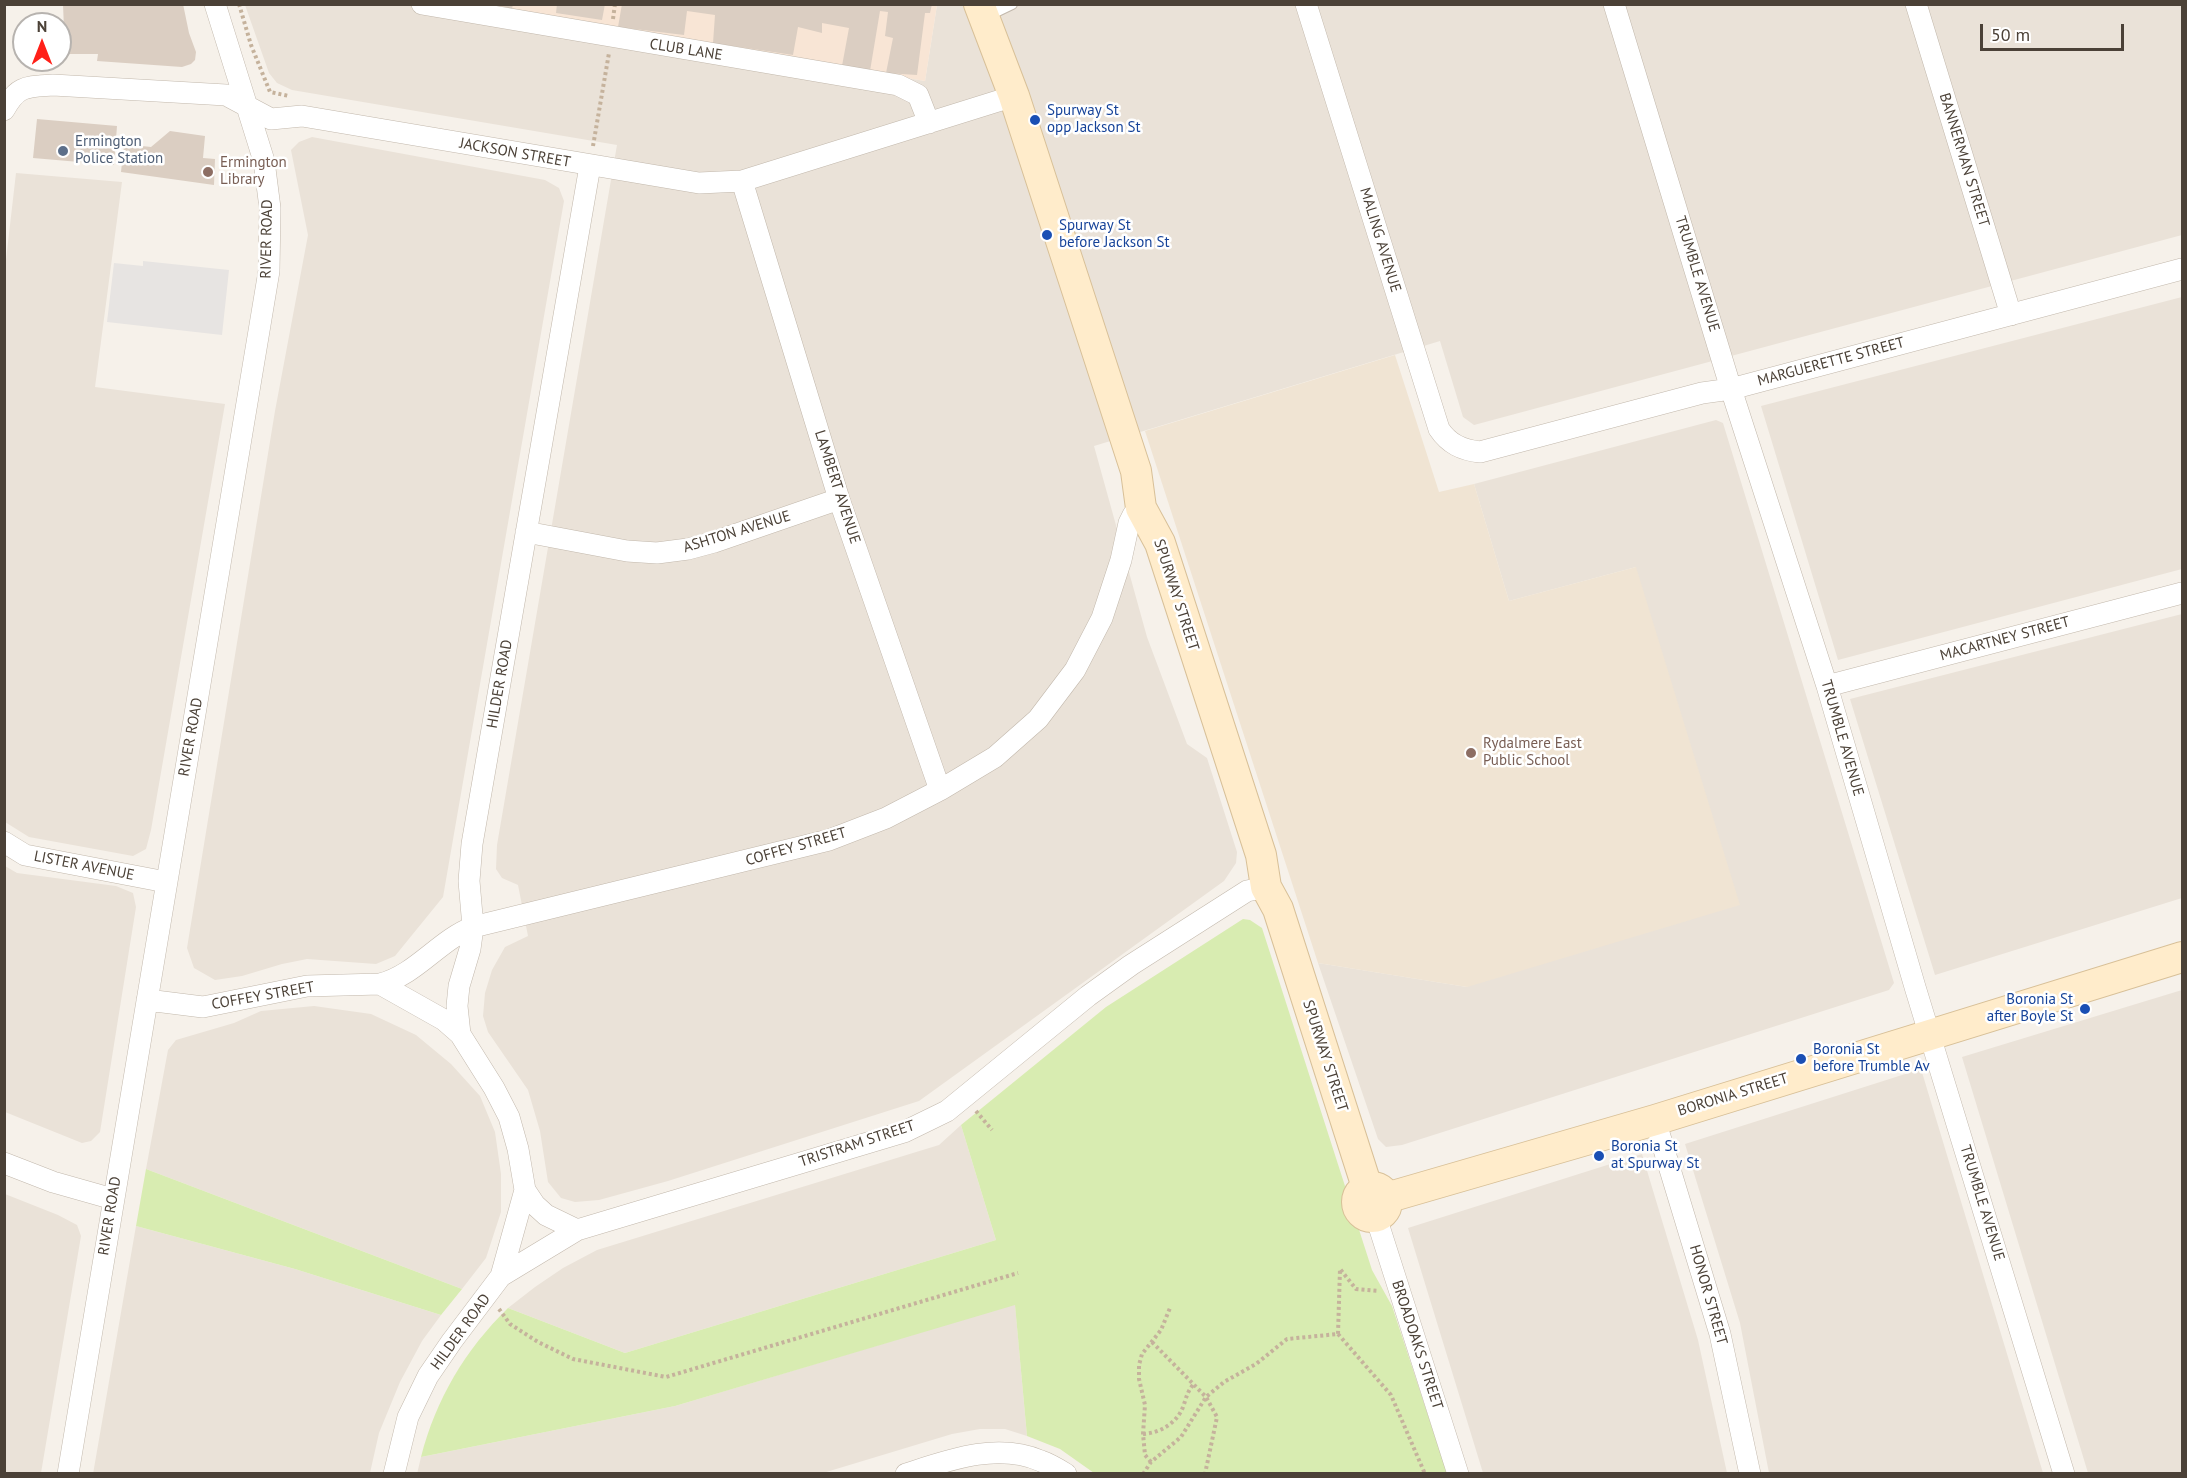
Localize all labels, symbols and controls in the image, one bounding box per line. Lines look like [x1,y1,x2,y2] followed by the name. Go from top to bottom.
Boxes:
[12,12,72,72] north arrow
[1983,12,2127,50] scale bar
[37,16,47,36] text: N
[1991,23,2030,46] text: 50 m
[648,35,724,65] street label: CLUB LANE
[1935,91,1993,229] street label: BANNERMAN STREET
[1047,102,1141,137] place label: Spurway St opp Jackson St
[1028,113,1042,127] marker: Spurway St opp Jackson St
[75,133,163,168] place label: Ermington Police Station
[458,134,572,172] street label: JACKSON STREET
[56,144,70,158] marker: Ermington Police Station
[220,154,287,189] place label: Ermington Library
[201,165,215,179] marker: Ermington Library
[1356,185,1404,295] street label: MALING AVENUE
[257,199,277,279] street label: RIVER ROAD
[1671,214,1723,334] street label: TRUMBLE AVENUE
[1059,217,1169,252] place label: Spurway St before Jackson St
[1040,228,1054,242] marker: Spurway St before Jackson St
[1756,334,1906,390] street label: MARGUERETTE STREET
[810,428,864,546] street label: LAMBERT AVENUE
[681,507,793,557] street label: ASHTON AVENUE
[1149,537,1203,653] street label: SPURWAY STREET
[1938,613,2072,665] street label: MACARTNEY STREET
[483,638,517,730] street label: HILDER ROAD
[1817,678,1867,798] street label: TRUMBLE AVENUE
[175,696,207,778] street label: RIVER ROAD
[1483,735,1582,770] place label: Rydalmere East Public School
[1464,746,1478,760] marker: Rydalmere East Public School
[744,824,848,870] street label: COFFEY STREET
[32,847,136,885] street label: LISTER AVENUE
[210,978,316,1014] street label: COFFEY STREET
[1987,991,2073,1026] place label: Boronia St after Boyle St
[1298,998,1352,1114] street label: SPURWAY STREET
[2078,1002,2092,1016] marker: Boronia St after Boyle St
[1813,1041,1930,1076] place label: Boronia St before Trumble Av
[1794,1052,1808,1066] marker: Boronia St before Trumble Av
[1676,1070,1790,1120] street label: BORONIA STREET
[797,1117,917,1171] street label: TRISTRAM STREET
[1611,1138,1699,1173] place label: Boronia St at Spurway St
[1956,1143,2008,1263] street label: TRUMBLE AVENUE
[1592,1149,1606,1163] marker: Boronia St at Spurway St
[95,1175,125,1257] street label: RIVER ROAD
[1685,1243,1731,1347] street label: HONOR STREET
[1388,1278,1446,1412] street label: BROADOAKS STREET
[427,1290,495,1374] street label: HILDER ROAD

